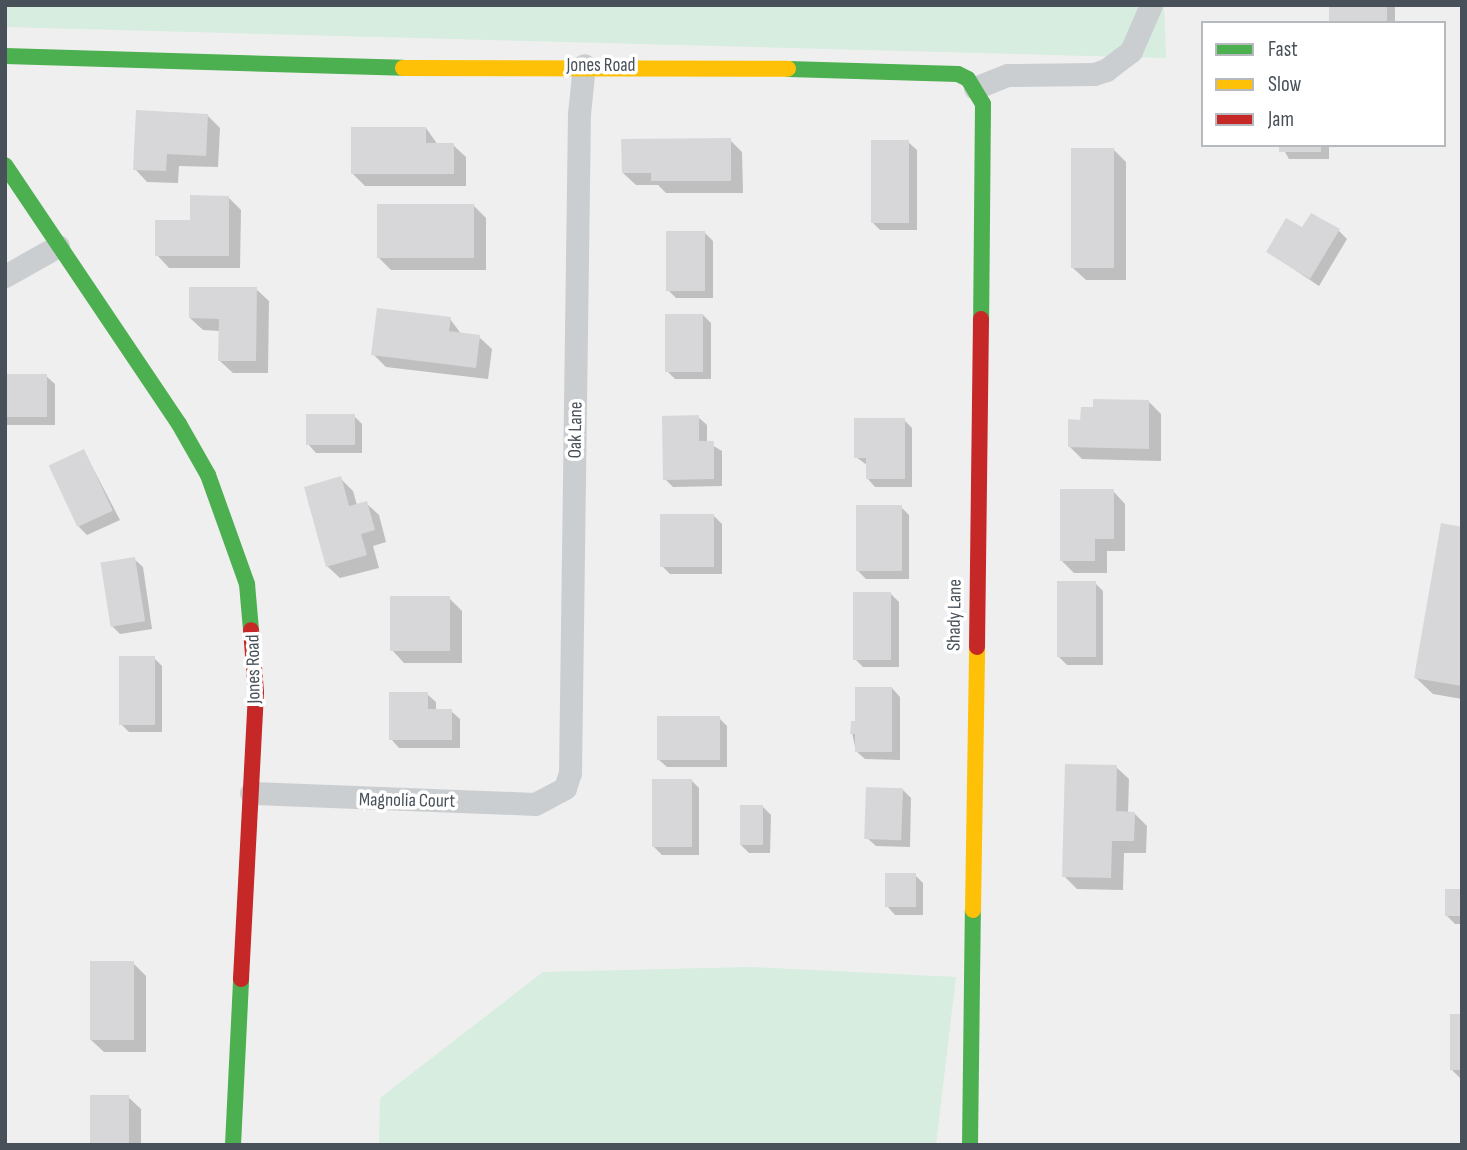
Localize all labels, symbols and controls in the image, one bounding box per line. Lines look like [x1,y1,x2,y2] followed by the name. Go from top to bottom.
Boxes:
[1201,21,1446,147] legend
[1268,37,1298,62] text: Fast
[566,55,636,77] street label: Jones Road
[1268,72,1301,97] text: Slow
[1268,107,1294,132] text: Jam
[564,401,588,459] street label: Oak Lane
[943,579,967,651] street label: Shady Lane
[242,634,266,704] street label: Jones Road
[359,789,455,813] street label: Magnolia Court

